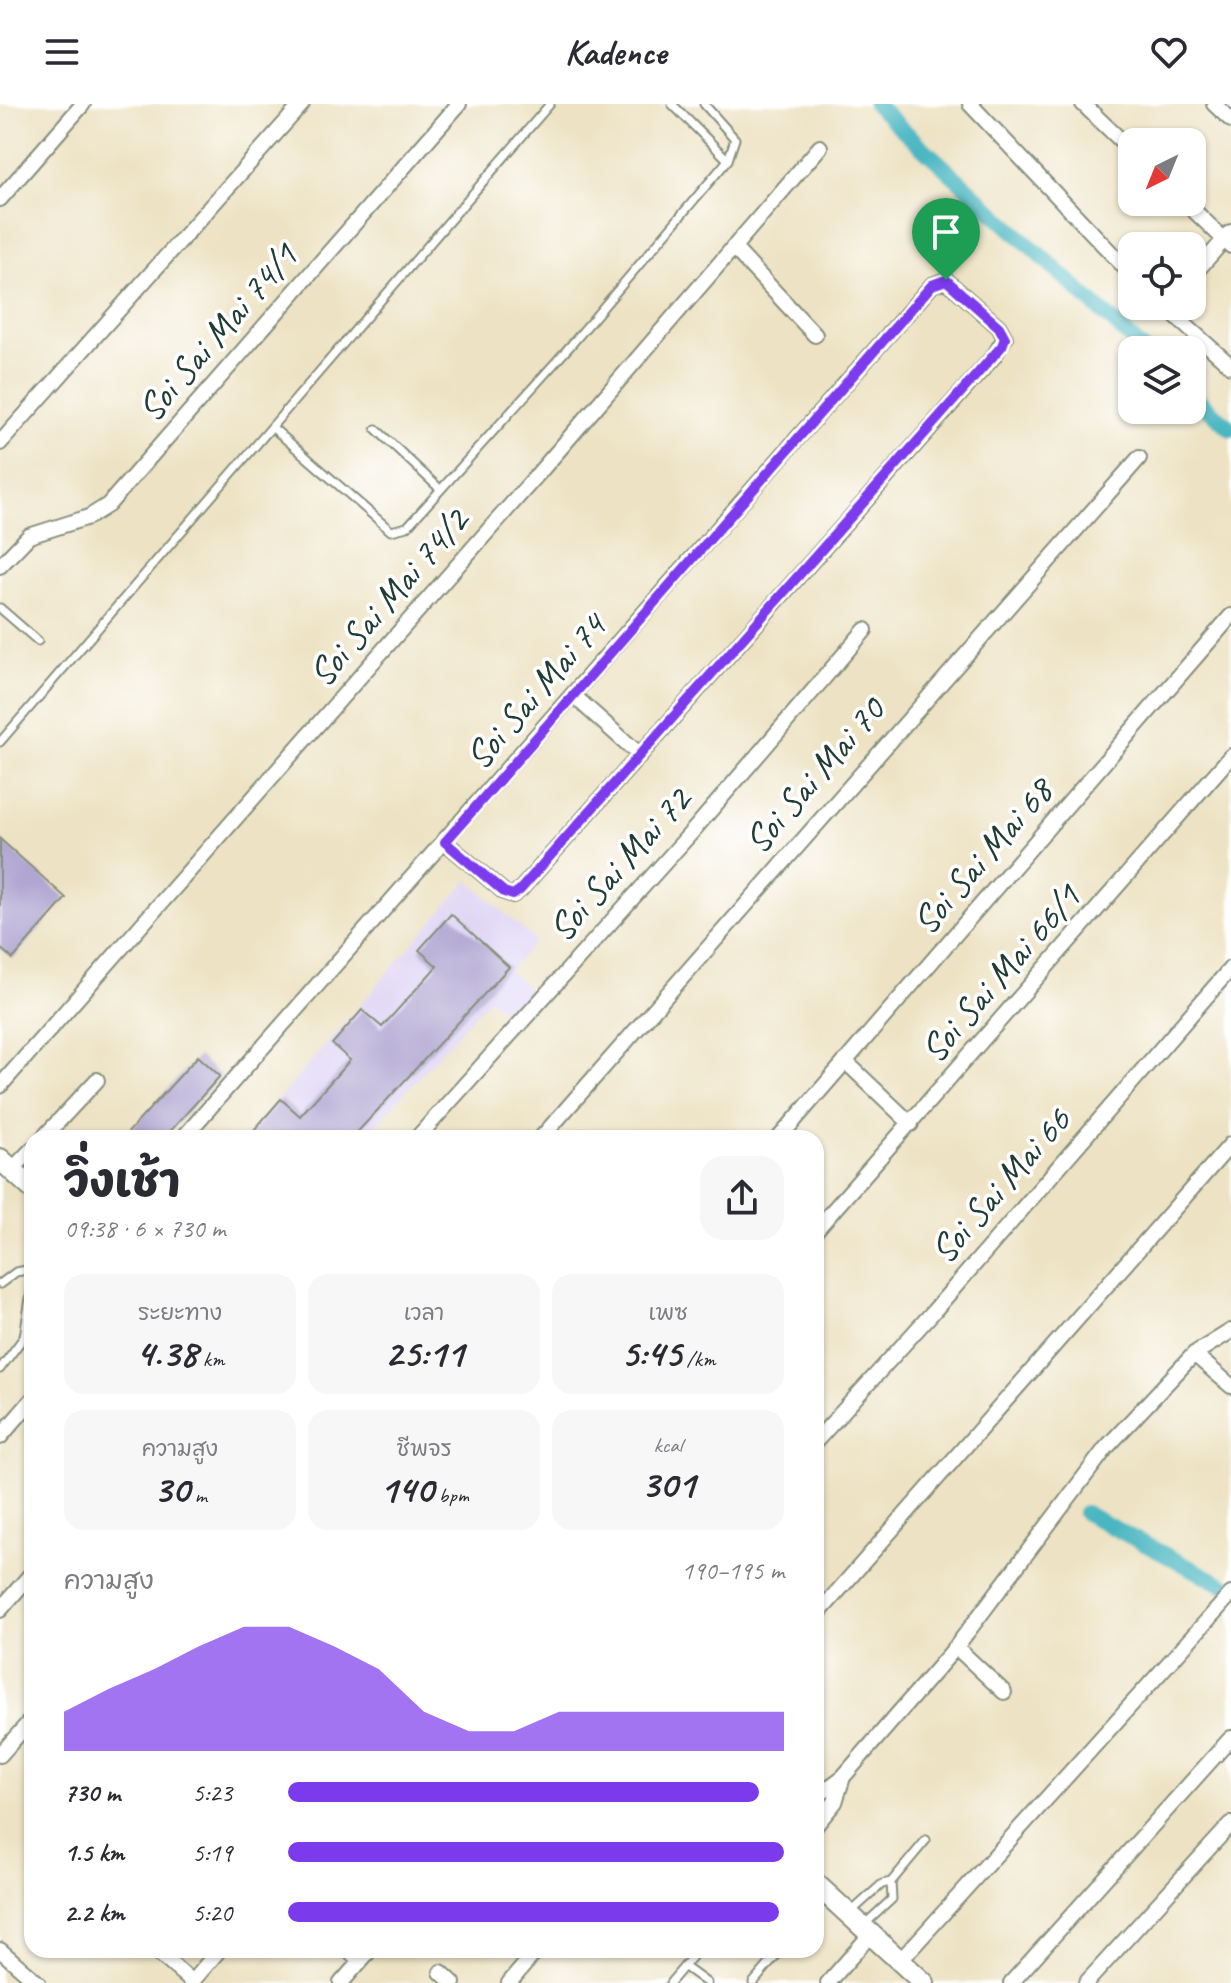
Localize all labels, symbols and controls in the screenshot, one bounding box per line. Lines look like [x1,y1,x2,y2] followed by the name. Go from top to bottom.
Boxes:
[565,29,666,75] text: Kadence
[40,30,84,74] icon: menu
[1147,30,1191,74] icon: heart
[1118,128,1206,216] north arrow
[1118,128,1206,424] map controls
[912,198,980,280] pin
[924,210,968,254] icon: arrive
[127,232,309,431] street label: Soi Sai Mai 74/1
[1118,232,1206,320] button: locate
[1118,336,1206,424] button: layers
[298,496,480,696] street label: Soi Sai Mai 74/2
[455,601,618,779] street label: Soi Sai Mai 74
[734,686,897,863] street label: Soi Sai Mai 70
[902,766,1065,944] street label: Soi Sai Mai 68
[538,775,703,951] street label: Soi Sai Mai 72
[910,873,1092,1072] street label: Soi Sai Mai 66/1
[920,1096,1082,1273] street label: Soi Sai Mai 66
[64,1154,180,1209] text: วิ่งเช้า
[700,1156,784,1240] button: share
[64,1212,225,1245] text: 09:38 · 6 × 730 m
[138,1299,222,1327] text: ระยะทาง
[404,1299,444,1327] text: เวลา
[648,1299,688,1327] text: เพซ
[136,1328,198,1378] text: 4.38
[384,1328,464,1378] text: 25:11
[621,1328,681,1378] text: 5:45
[198,1345,224,1373] text: km
[681,1345,715,1373] text: /km
[653,1431,683,1459] text: kcal
[142,1435,218,1463] text: ความสูง
[396,1435,452,1463] text: ชีพจร
[641,1459,695,1509] text: 301
[153,1464,189,1514] text: 30
[379,1464,433,1514] text: 140
[189,1481,207,1509] text: m
[433,1481,469,1509] text: bpm
[681,1554,784,1587] text: 190–195 m
[64,1564,154,1597] text: ความสูง
[64,1776,120,1809] text: 730 m
[192,1776,232,1809] text: 5:23
[64,1836,124,1869] text: 1.5 km
[192,1836,232,1869] text: 5:19
[64,1896,124,1929] text: 2.2 km
[192,1896,232,1929] text: 5:20

